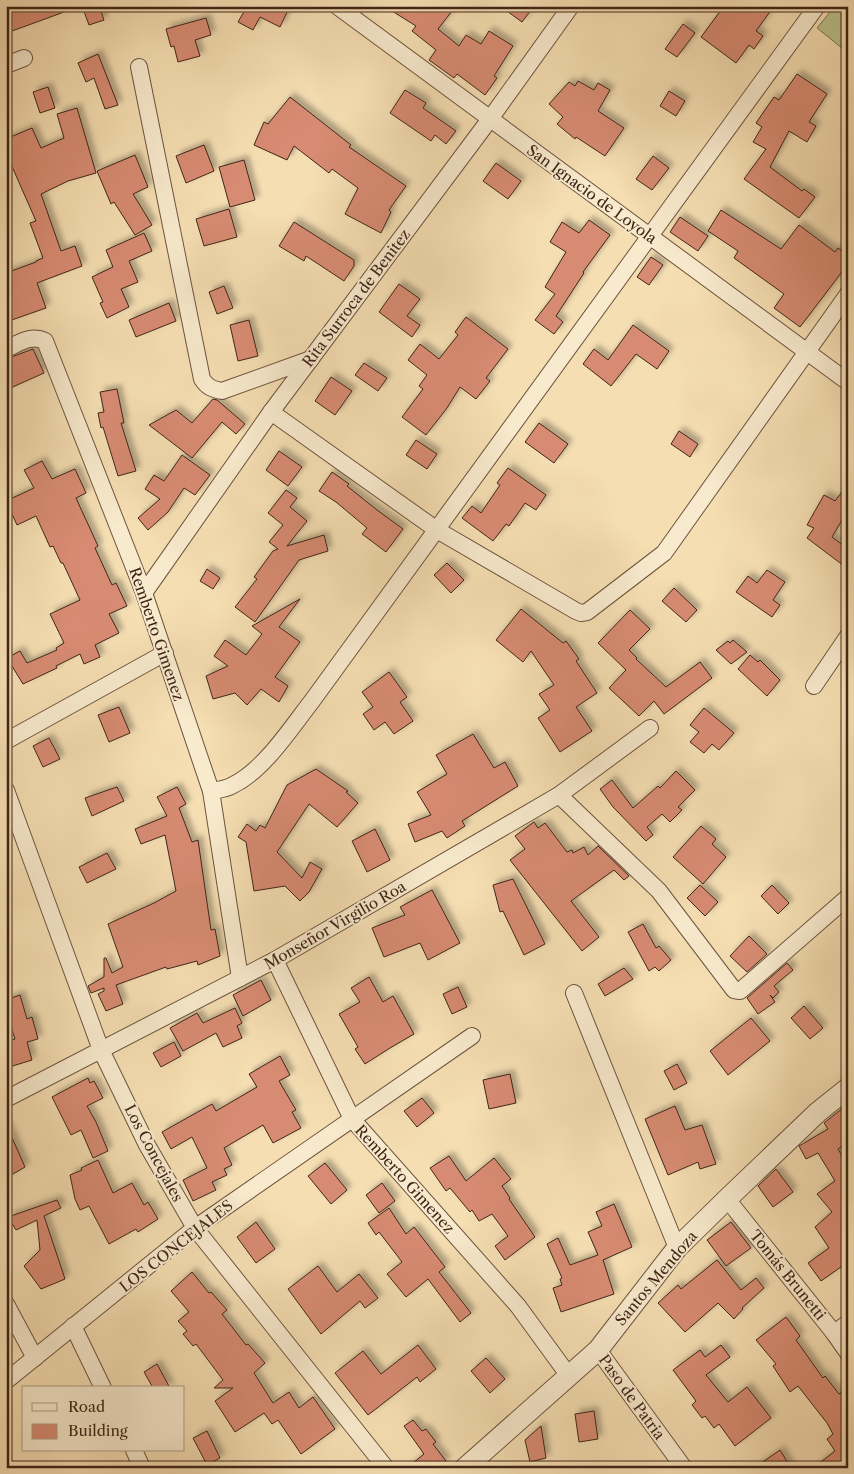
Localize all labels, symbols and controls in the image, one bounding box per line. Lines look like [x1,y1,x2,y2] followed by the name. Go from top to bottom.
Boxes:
[523,140,661,248] street label: San Ignacio de Loyola
[298,225,414,371] street label: Rita Surroca de Benitez
[125,565,189,704] street label: Remberto Gimenez
[261,877,409,973] street label: Monseñor Virgilio Roa
[120,1101,188,1205] street label: Los Concejales
[351,1121,459,1238] street label: Remberto Gimenez
[115,1196,237,1296] street label: LOS CONCEJALES
[746,1226,830,1324] street label: Tomás Brunetti
[611,1227,701,1329] street label: Santos Mendoza
[595,1351,669,1443] street label: Paso de Patria
[22,1386,185,1452] legend
[68,1397,105,1416] text: Road
[68,1421,128,1440] text: Building

